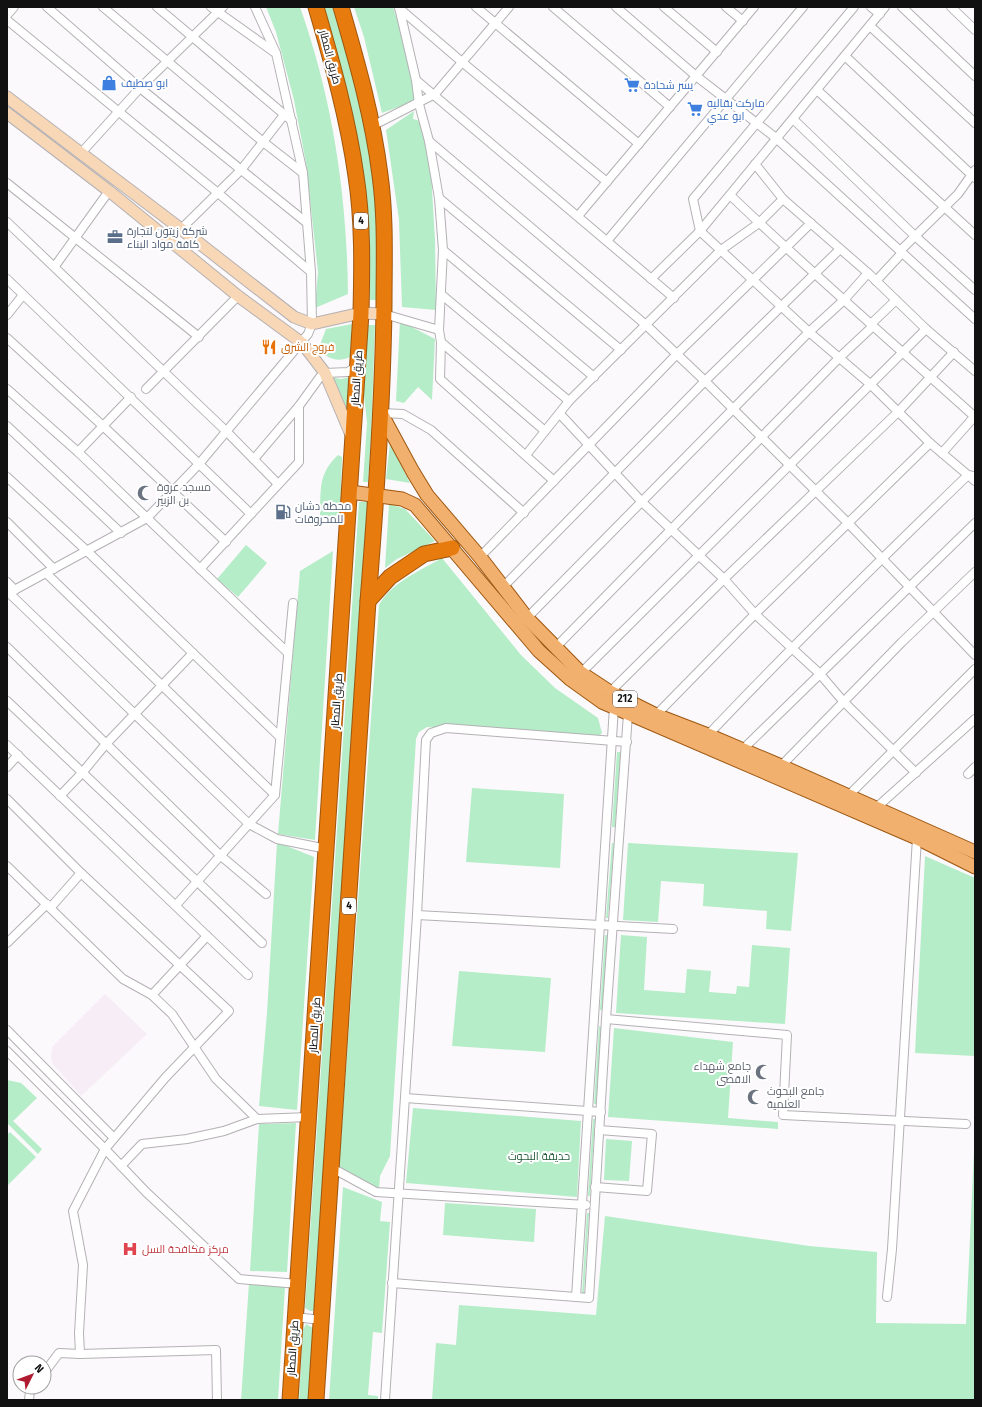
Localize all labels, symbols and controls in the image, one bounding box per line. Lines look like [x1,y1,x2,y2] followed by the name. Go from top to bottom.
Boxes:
[316,27,344,86] street label: طريق المطار
[100,74,118,92] shop icon: ابو صطيف
[623,76,641,94] supermarket icon: يسر شحادة
[121,77,168,90] place label: ابو صطيف
[644,79,693,92] place label: يسر شحادة
[707,97,765,125] place label: ماركت بقاليه ابو عدي
[686,100,704,118] supermarket icon: ماركت بقاليه ابو عدي
[354,213,368,229] road number: 4
[127,225,207,251] place label: شركة زيتون لتجارة كافة مواد البناء
[106,228,124,246] office icon: شركة زيتون لتجارة كافة مواد البناء
[260,338,278,356] restaurant icon: فروج الشرق
[281,341,334,355] place label: فروج الشرق
[348,350,365,407] street label: طريق المطار
[156,481,211,507] place label: مسجد عروة بن الزبير
[136,484,154,502] mosque icon: مسجد عروة بن الزبير
[295,500,351,526] place label: محطة دشان للمحروقات
[274,503,292,521] fuel station icon: محطة دشان للمحروقات
[328,673,345,730] street label: طريق المطار
[613,691,637,707] road number: 212
[342,898,356,914] road number: 4
[306,997,323,1054] street label: طريق المطار
[694,1060,751,1086] place label: جامع شهداء الاقصى
[754,1063,772,1081] mosque icon: جامع شهداء الاقصى
[767,1085,824,1111] place label: جامع البحوث العلمية
[746,1088,764,1106] mosque icon: جامع البحوث العلمية
[508,1150,570,1163] park label: حديقة البحوث
[121,1240,139,1258] hospital icon: مركز مكافحة السل
[142,1243,229,1256] place label: مركز مكافحة السل
[284,1320,301,1377] street label: طريق المطار
[12,1355,52,1395] north arrow
[32,1362,46,1376] text: N

